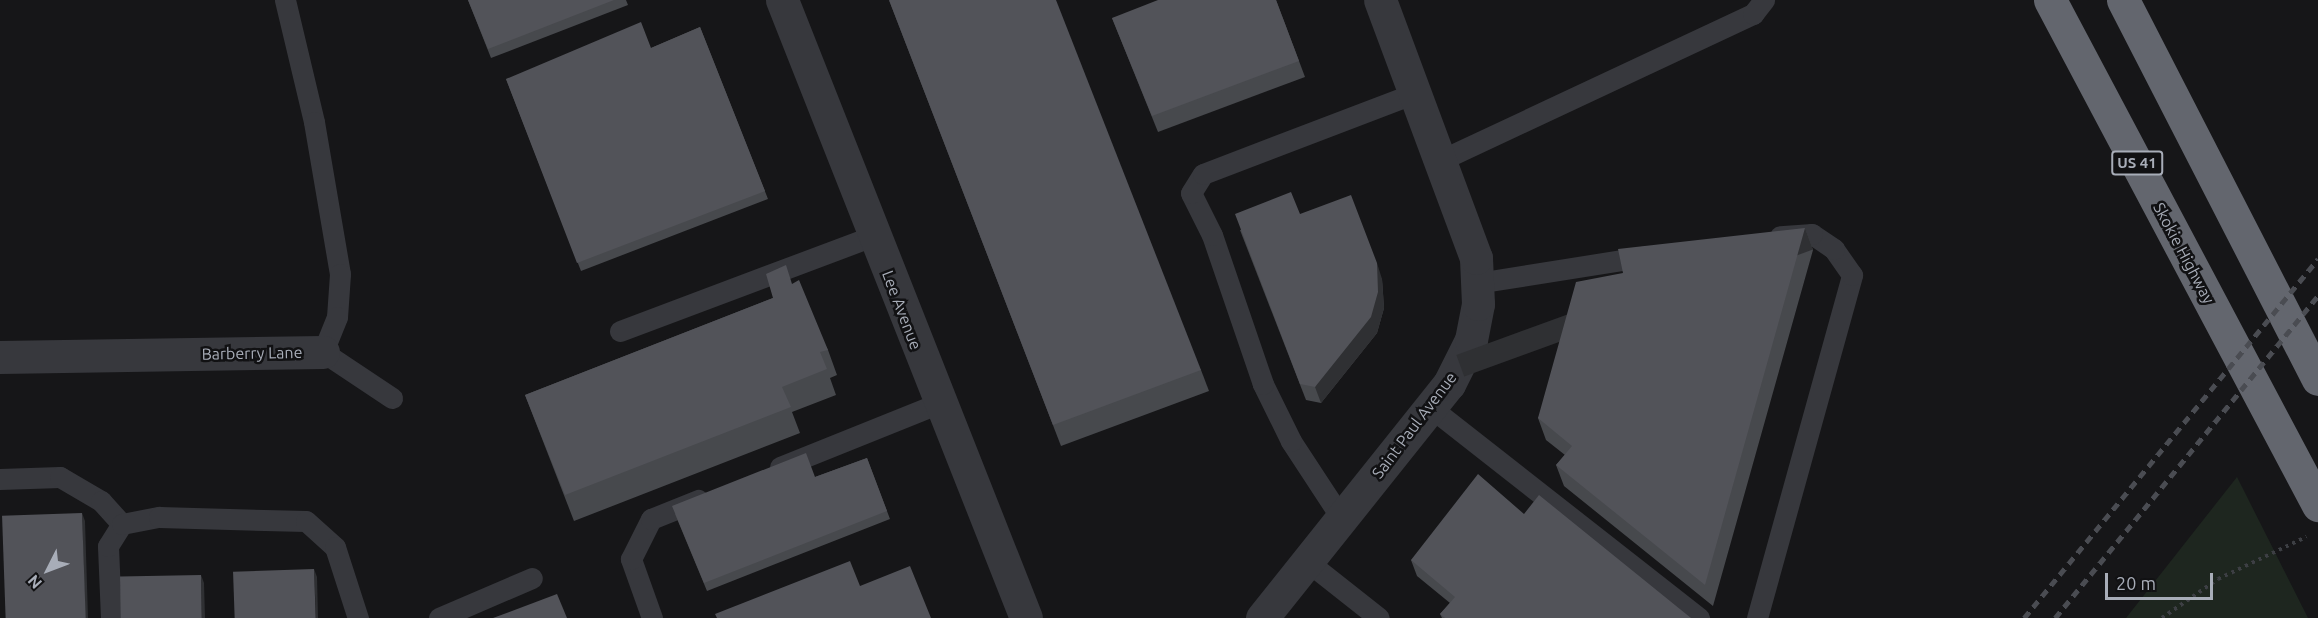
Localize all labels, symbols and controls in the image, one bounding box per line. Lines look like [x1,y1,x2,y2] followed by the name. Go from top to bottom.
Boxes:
[2110,151,2164,175] road number: US 41
[2149,199,2219,307] street label: Skokie Highway
[878,268,926,352] street label: Lee Avenue
[201,343,303,363] street label: Barberry Lane
[1368,368,1460,482] street label: Saint Paul Avenue
[18,540,78,600] north arrow
[2108,561,2216,599] scale bar
[24,572,45,593] text: N
[2116,573,2156,593] text: 20 m

